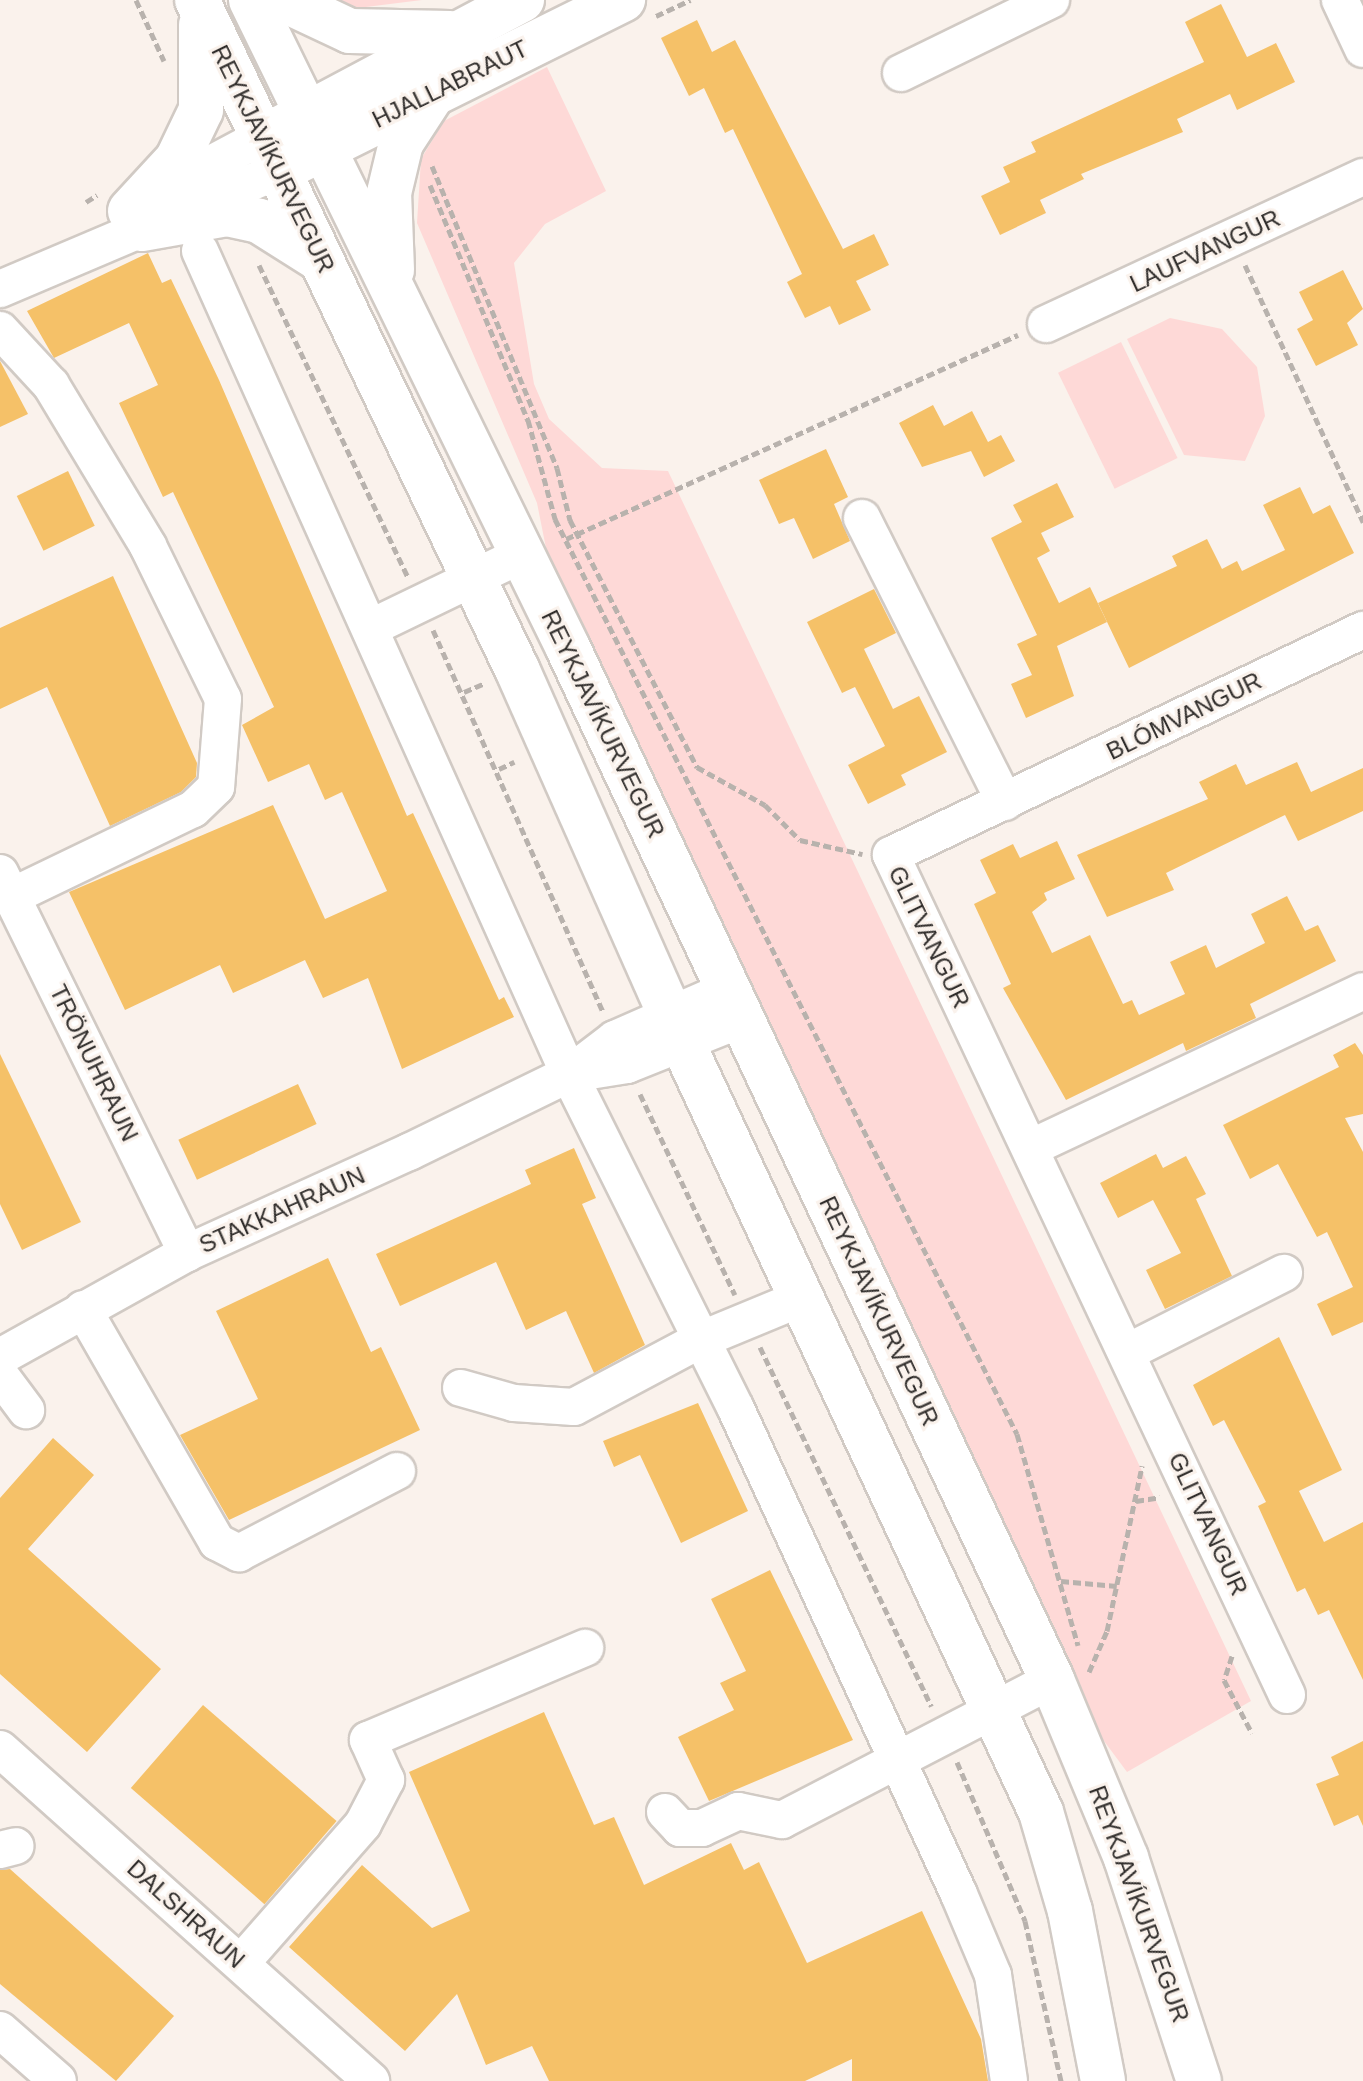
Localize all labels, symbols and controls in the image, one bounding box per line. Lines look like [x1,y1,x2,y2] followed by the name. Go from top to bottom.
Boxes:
[368,34,532,134] street label: HJALLABRAUT
[205,40,341,278] street label: REYKJAVÍKURVEGUR
[1125,204,1285,298] street label: LAUFVANGUR
[535,605,671,843] street label: REYKJAVÍKURVEGUR
[1102,666,1266,766] street label: BLÓMVANGUR
[882,861,976,1013] street label: GLITVANGUR
[44,980,144,1146] street label: TRÖNUHRAUN
[195,1161,369,1259] street label: STAKKAHRAUN
[813,1192,945,1430] street label: REYKJAVÍKURVEGUR
[1162,1448,1254,1600] street label: GLITVANGUR
[1083,1782,1195,2026] street label: REYKJAVÍKURVEGUR
[121,1854,251,1974] street label: DALSHRAUN

